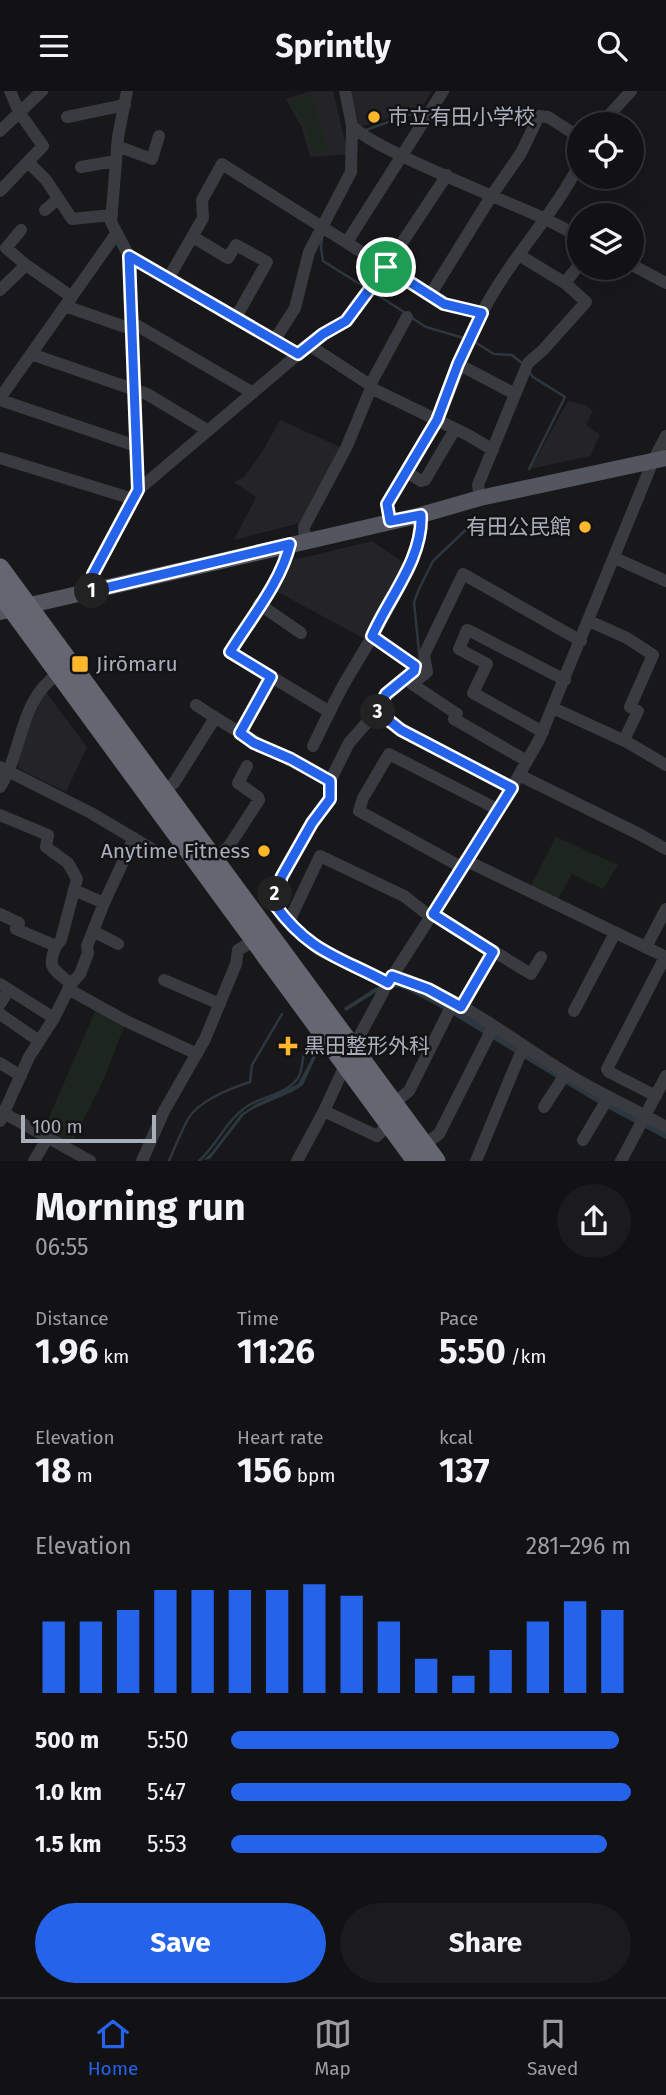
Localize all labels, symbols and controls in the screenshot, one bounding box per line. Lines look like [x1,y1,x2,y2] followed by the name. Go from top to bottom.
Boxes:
[35,27,73,65] icon: menu
[275,27,391,65] text: Sprintly
[593,27,631,65] icon: search
[388,104,535,130] place label: 市立有田小学校
[366,109,382,125] marker: 市立有田小学校
[567,112,644,280] map controls
[567,112,644,189] button: locate
[567,203,644,280] button: layers
[356,237,416,297] pin
[367,248,405,286] icon: arrive
[466,514,571,540] place label: 有田公民館
[577,519,593,535] marker: 有田公民館
[74,573,110,609] pin: 1
[87,579,96,602] text: 1
[96,651,178,677] place label: Jirōmaru
[70,654,90,674] marker: Jirōmaru
[360,695,396,729] pin: 3
[373,700,382,723] text: 3
[101,838,250,864] place label: Anytime Fitness
[256,843,272,859] marker: Anytime Fitness
[258,877,292,911] pin: 2
[270,882,279,905] text: 2
[304,1033,430,1059] place label: 黒田整形外科
[278,1036,298,1056] marker: 黒田整形外科
[21,1111,156,1143] scale bar
[32,1115,83,1138] text: 100 m
[35,1184,246,1230] text: Morning run
[557,1184,631,1258] button: share
[35,1233,89,1261] text: 06:55
[35,1307,109,1330] text: Distance
[237,1307,279,1330] text: Time
[439,1307,478,1330] text: Pace
[35,1330,98,1372] text: 1.96
[237,1330,315,1372] text: 11:26
[439,1330,506,1372] text: 5:50
[98,1345,129,1368] text: km
[506,1345,547,1368] text: /km
[35,1426,115,1449] text: Elevation
[237,1426,324,1449] text: Heart rate
[439,1426,473,1449] text: kcal
[35,1449,72,1491] text: 18
[237,1449,292,1491] text: 156
[439,1449,490,1491] text: 137
[72,1464,93,1487] text: m
[292,1464,336,1487] text: bpm
[35,1532,131,1560] text: Elevation
[526,1532,631,1560] text: 281–296 m
[35,1726,99,1754] text: 500 m
[147,1726,189,1754] text: 5:50
[35,1778,102,1806] text: 1.0 km
[147,1778,186,1806] text: 5:47
[35,1830,101,1858] text: 1.5 km
[147,1830,187,1858] text: 5:53
[35,1903,326,1983] button: Save
[340,1903,631,1983] button: Share
[88,2015,138,2080] tab: Home
[314,2015,352,2080] tab: Map
[527,2015,578,2080] tab: Saved

